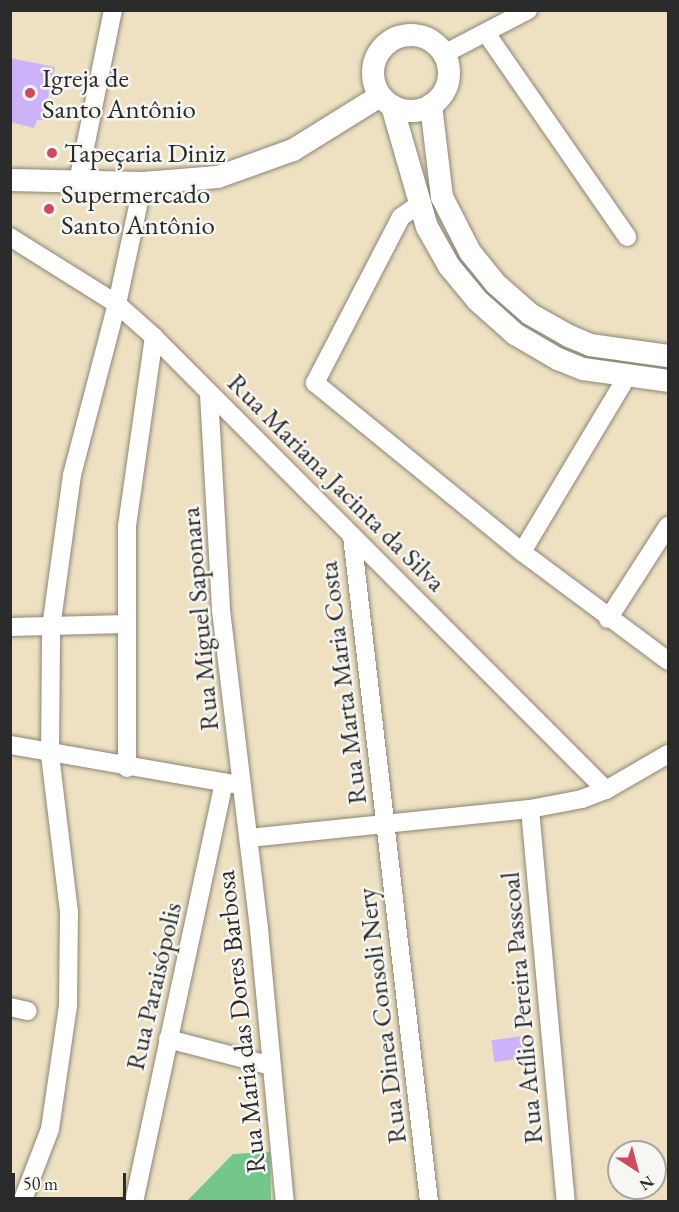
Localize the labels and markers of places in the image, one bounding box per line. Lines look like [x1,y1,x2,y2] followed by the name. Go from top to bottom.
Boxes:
[42,61,196,124] place label: Igreja de Santo Antônio
[23,86,37,100] marker: Igreja de Santo Antônio
[64,137,225,169] place label: Tapeçaria Diniz
[45,146,59,160] marker: Tapeçaria Diniz
[61,177,215,240] place label: Supermercado Santo Antônio
[42,202,56,216] marker: Supermercado Santo Antônio

